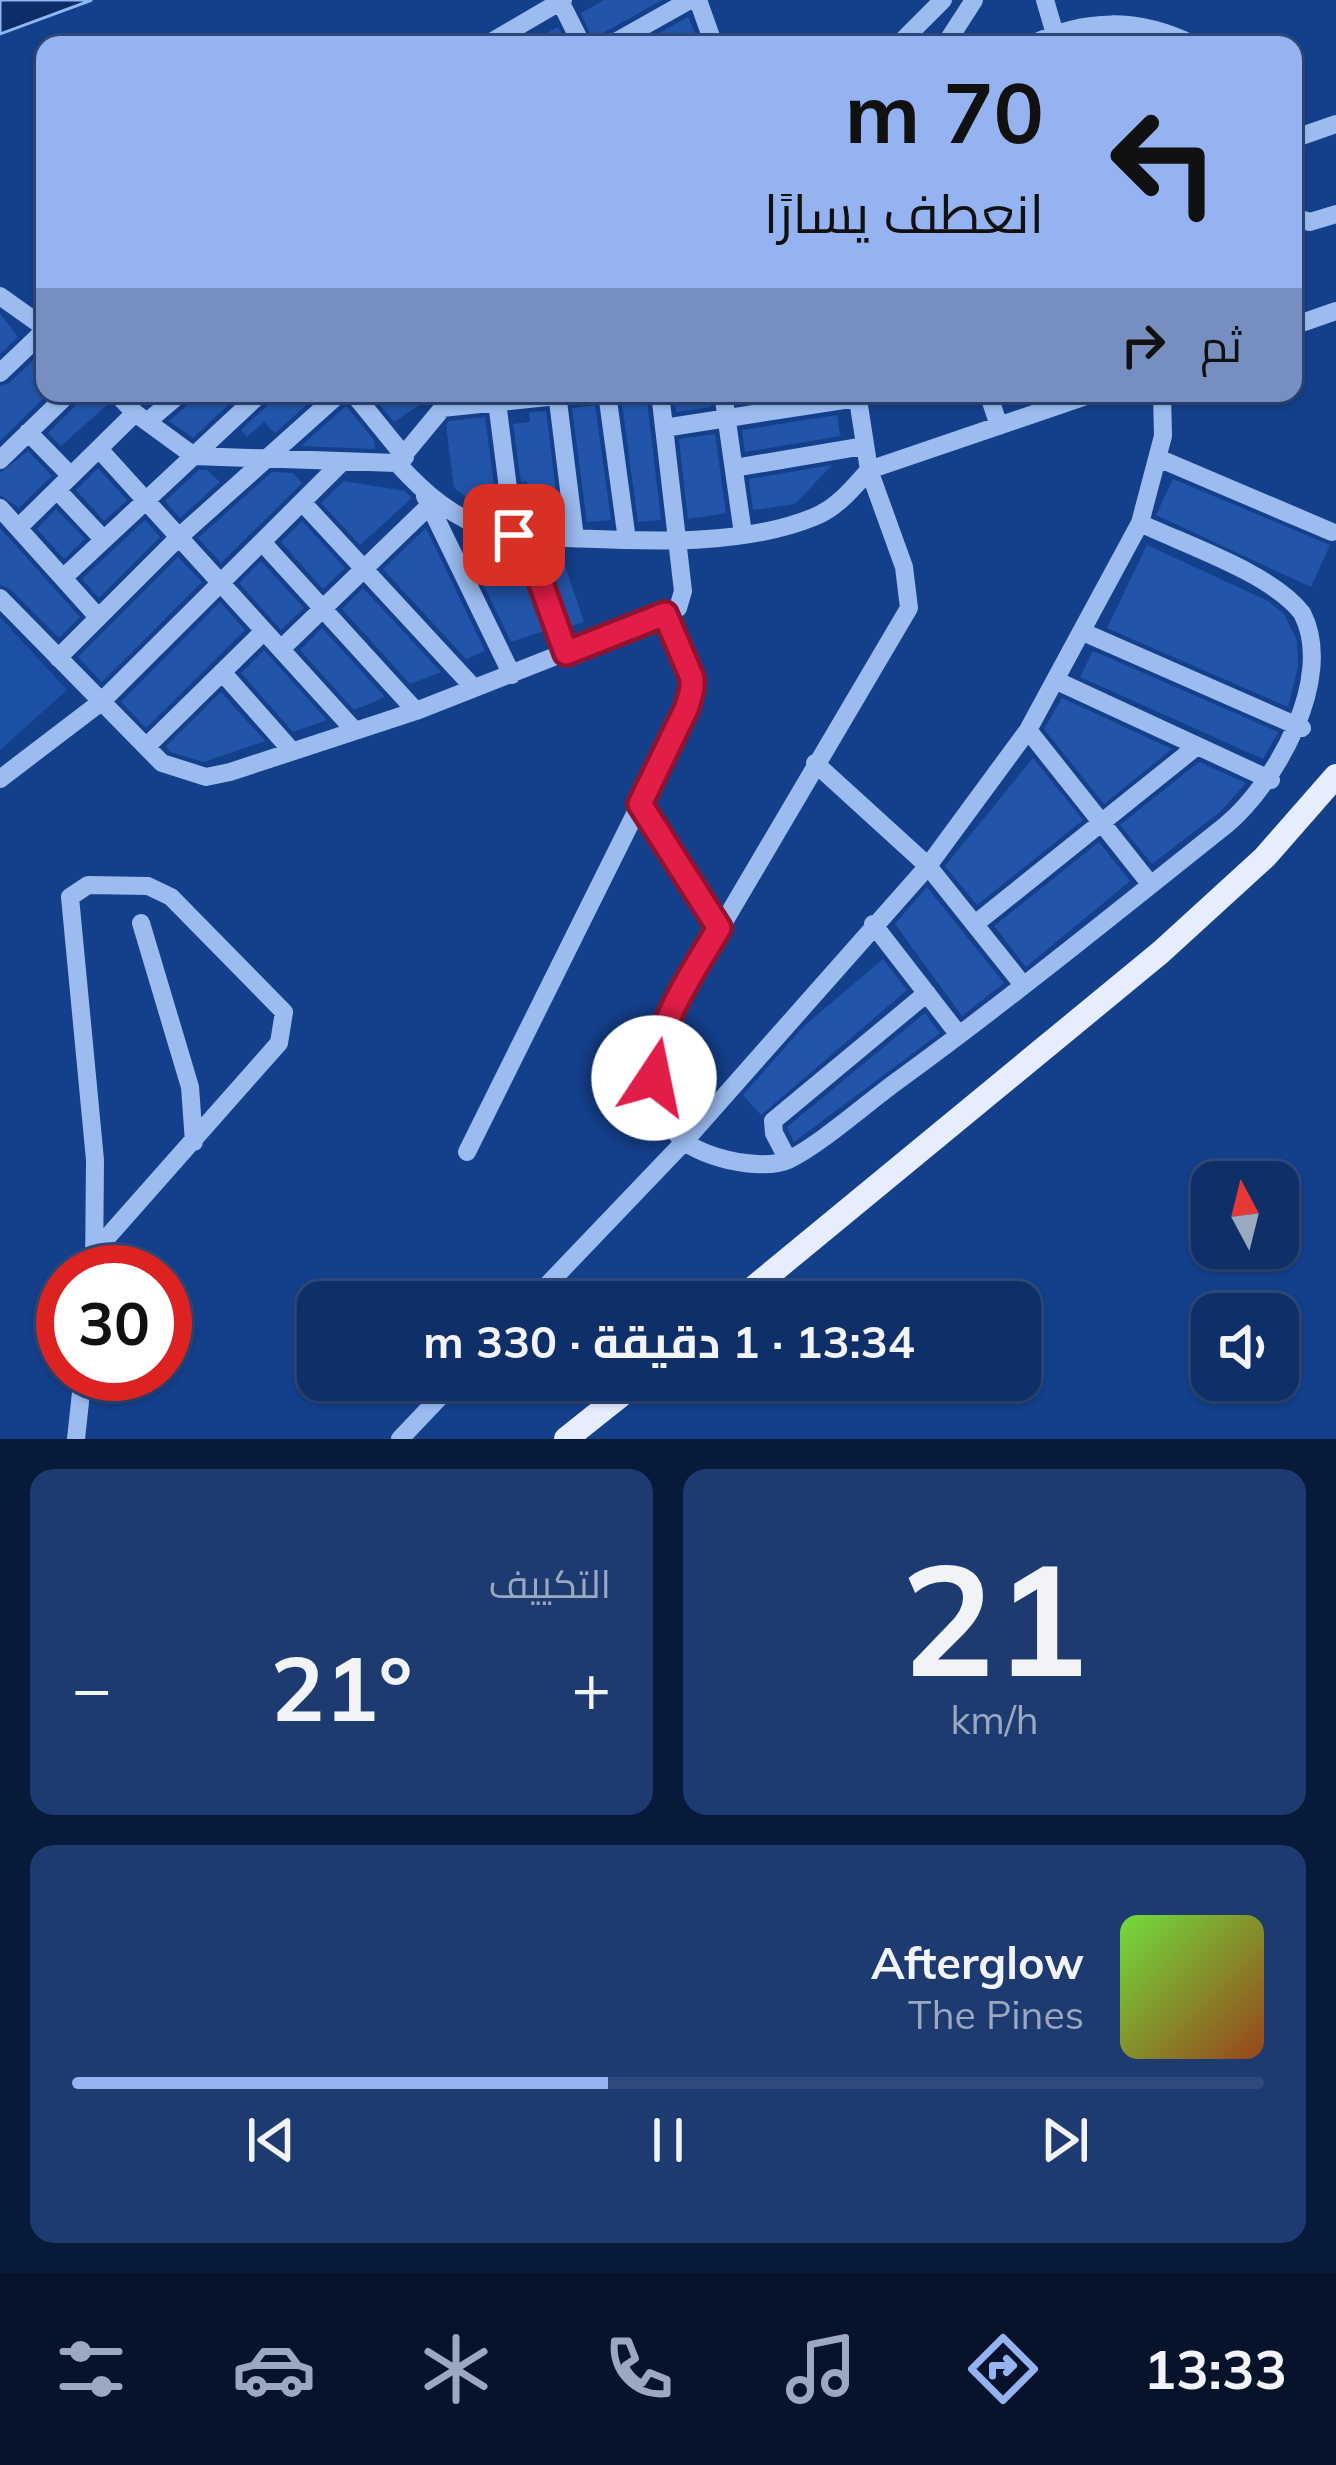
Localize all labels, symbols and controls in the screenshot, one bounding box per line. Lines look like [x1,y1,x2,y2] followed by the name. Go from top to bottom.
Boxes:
[845,59,1044,164] text: 70 m
[1086,84,1242,240] icon: left
[764,179,1044,247] text: انعطف يسارًا
[1110,312,1176,378] icon: right
[1200,317,1242,373] text: ثم
[463,484,565,586] pin
[481,502,547,568] icon: arrive
[591,1015,717,1141] position arrow
[1191,1161,1299,1269] north arrow
[1191,1161,1299,1401] map controls
[36,1245,192,1401] speed limit sign: 30
[1191,1293,1299,1401] button: sound
[423,1313,915,1369] text: 13:34 · 1 دقيقة · 330 m
[901,1519,1088,1715] text: 21
[489,1559,611,1608] text: التكييف
[270,1631,413,1744] text: 21°
[72,1646,112,1729] text: −
[571,1646,611,1729] text: +
[950,1695,1039,1744] text: km/h
[871,1934,1084,1990] text: Afterglow
[908,1990,1084,2039] text: The Pines
[238,2107,304,2173] icon: previous
[635,2107,701,2173] icon: pause
[1032,2107,1098,2173] icon: next
[49,2327,133,2411] icon: filters
[232,2327,316,2411] icon: car
[414,2327,498,2411] icon: climate
[597,2327,681,2411] icon: phone
[779,2327,863,2411] icon: music
[961,2327,1045,2411] icon: directions
[1144,2335,1287,2403] text: 13:33

